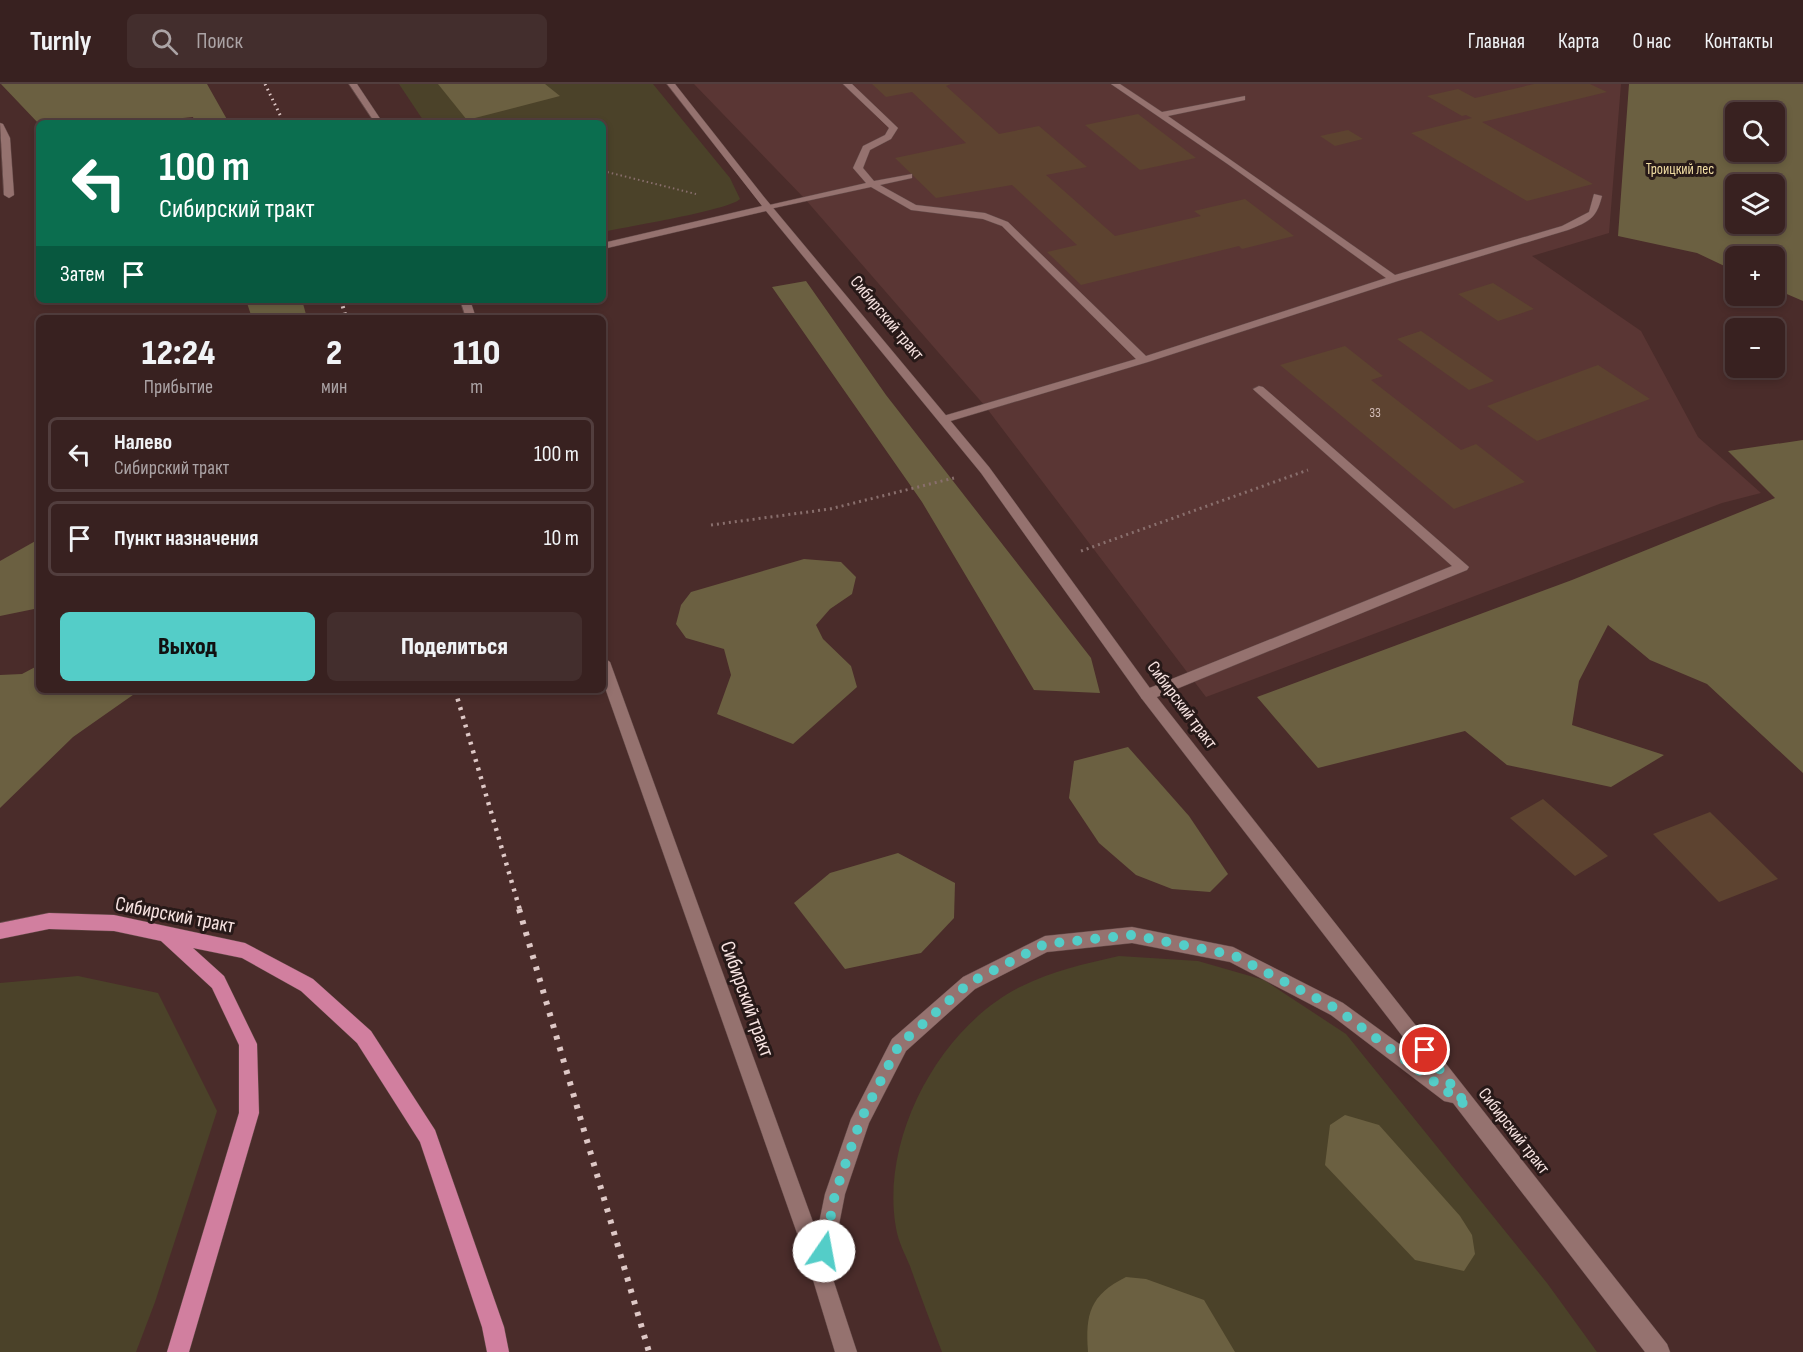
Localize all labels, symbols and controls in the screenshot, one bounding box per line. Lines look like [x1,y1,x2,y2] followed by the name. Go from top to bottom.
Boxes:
[127,14,547,68] search box
[30,25,91,58] text: Turnly
[148,25,181,58] icon: search
[196,28,243,55] text: Поиск
[1468,29,1525,54] text: Главная
[1558,29,1599,54] text: Карта
[1632,29,1671,54] text: О нас
[1704,29,1773,54] text: Контакты
[1725,102,1785,378] map controls
[1725,102,1785,162] button: search
[159,142,250,193] text: 100 m
[60,144,138,222] icon: left
[1646,160,1714,179] park label: Троицкий лес
[1725,174,1785,234] button: layers
[159,193,315,225] text: Сибирский тракт
[1725,246,1785,306] button: +
[117,258,150,291] icon: arrive
[60,261,105,288] text: Затем
[846,272,928,364] street label: Сибирский тракт
[1725,318,1785,378] button: −
[142,332,215,375] text: 12:24
[326,332,342,375] text: 2
[453,332,500,375] text: 110
[144,375,213,399] text: Прибытие
[321,375,347,399] text: мин
[470,375,483,399] text: m
[1369,404,1381,421] house number: 33
[114,429,172,456] text: Налево
[63,438,96,471] icon: left
[534,441,579,468] text: 100 m
[114,456,229,480] text: Сибирский тракт
[63,522,96,555] icon: arrive
[114,525,258,552] text: Пункт назначения
[544,525,579,552] text: 10 m
[60,612,315,681] button: Выход
[327,612,582,681] button: Поделиться
[1142,657,1222,753] street label: Сибирский тракт
[113,891,237,939] street label: Сибирский тракт
[715,938,779,1060] street label: Сибирский тракт
[1399,1024,1450,1075] pin
[1408,1033,1441,1066] icon: arrive
[1474,1084,1554,1178] street label: Сибирский тракт
[792,1219,856,1283] position arrow

